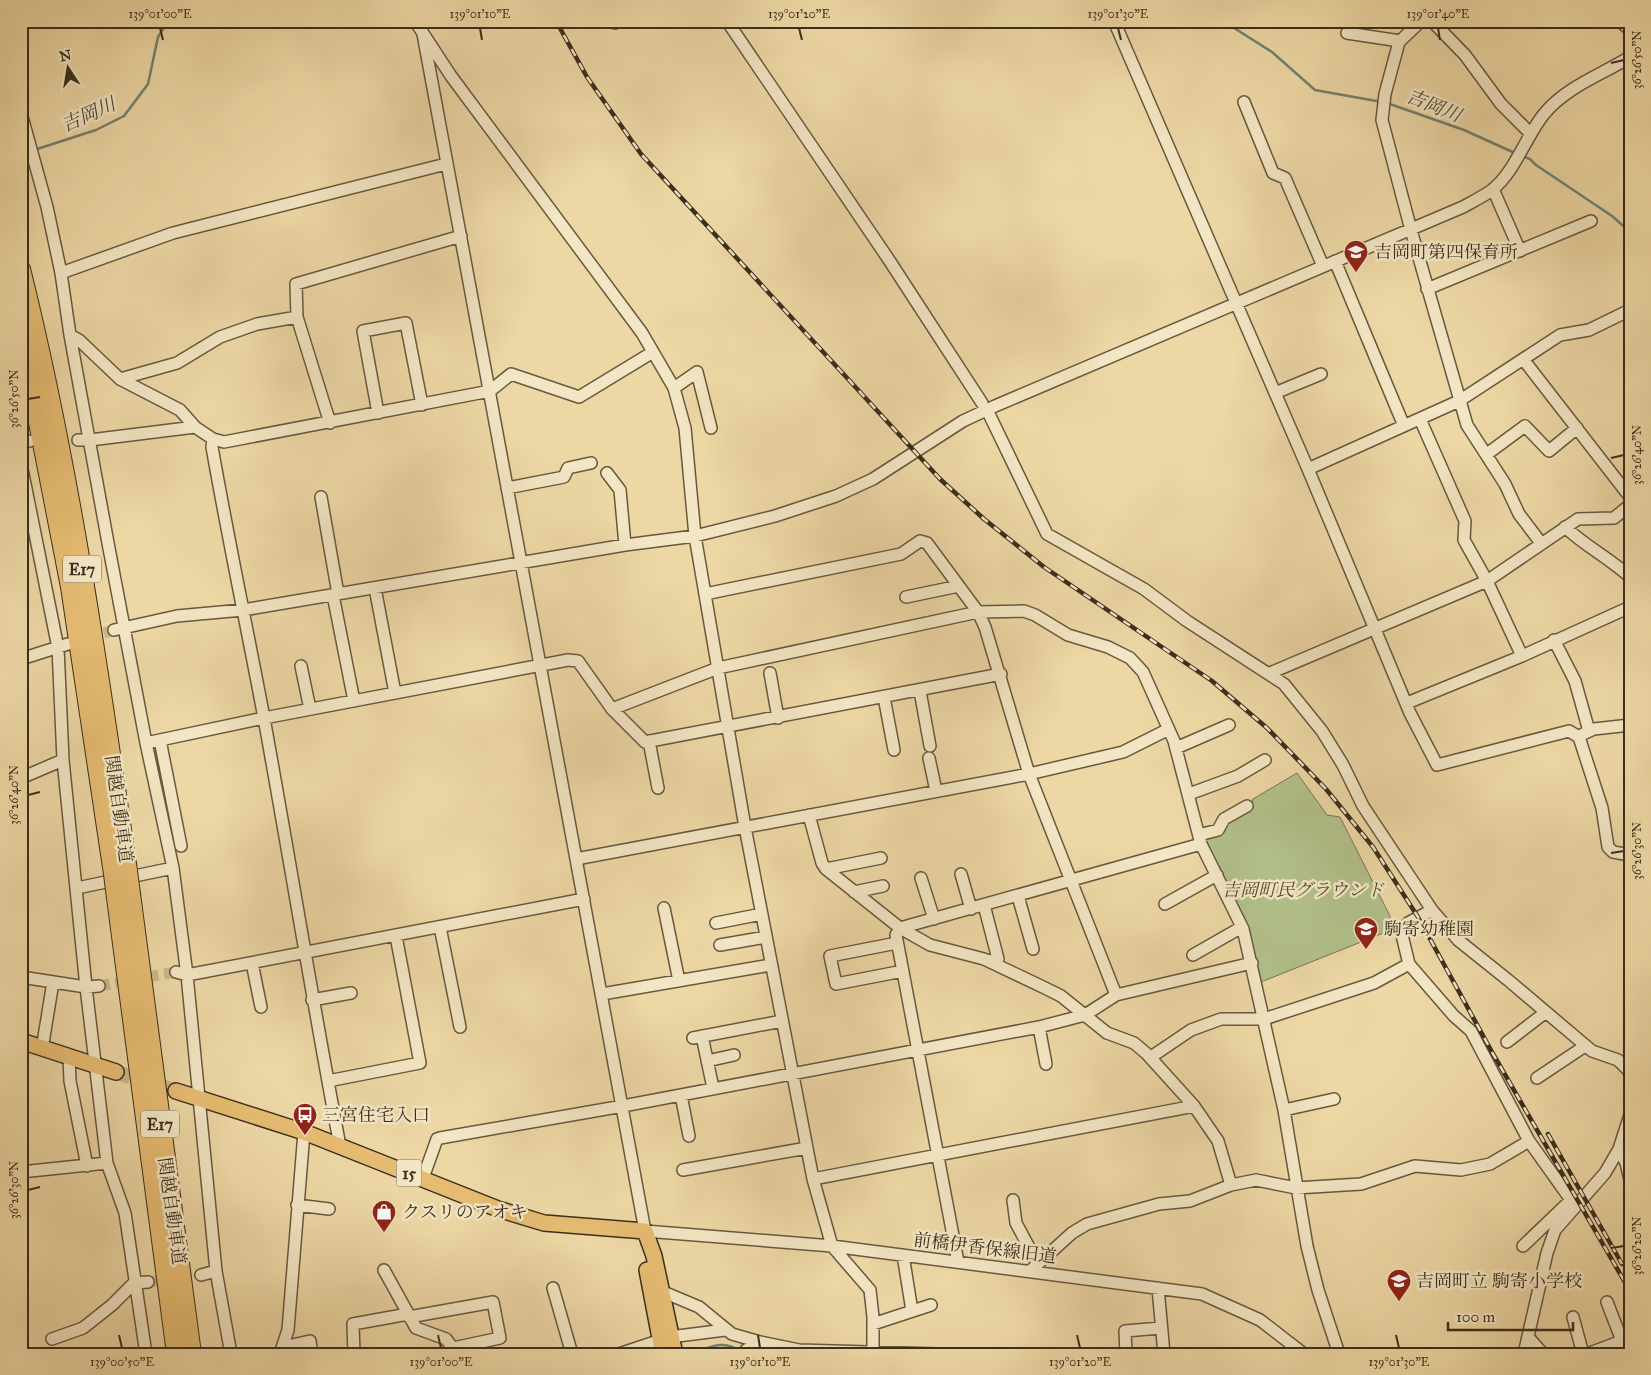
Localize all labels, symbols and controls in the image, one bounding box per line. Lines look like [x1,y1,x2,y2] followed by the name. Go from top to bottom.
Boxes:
[128,7,192,21] text: 139°01'00"E
[450,7,511,21] text: 139°01'10"E
[768,7,830,21] text: 139°01'20"E
[1088,7,1149,21] text: 139°01'30"E
[1407,7,1470,21] text: 139°01'40"E
[1630,31,1644,89] text: 36°26'50"N
[42,42,92,92] north arrow
[58,46,73,65] text: N
[1403,84,1466,128] water label: 吉岡川
[57,92,121,137] water label: 吉岡川
[1343,239,1369,273] school or university icon: 吉岡町第四保育所
[1374,241,1518,263] place label: 吉岡町第四保育所
[7,370,21,428] text: 36°26'50"N
[1630,425,1644,485] text: 36°26'40"N
[63,556,101,582] road number: E17
[101,754,137,864] street label: 関越自動車道
[7,765,21,825] text: 36°26'40"N
[1630,822,1644,880] text: 36°26'30"N
[1222,879,1385,901] park label: 吉岡町民グラウンド
[1353,916,1379,950] school or university icon: 駒寄幼稚園
[1384,918,1474,940] place label: 駒寄幼稚園
[292,1102,318,1136] bus stop icon: 三宮住宅入口
[322,1104,430,1126] place label: 三宮住宅入口
[141,1110,179,1138] road number: E17
[154,1156,190,1266] street label: 関越自動車道
[396,1160,422,1186] road number: 15
[7,1161,21,1219] text: 36°26'30"N
[371,1199,397,1233] shop icon: クスリのアオキ
[402,1201,528,1223] place label: クスリのアオキ
[1630,1216,1644,1276] text: 36°26'20"N
[912,1228,1058,1268] street label: 前橋伊香保線旧道
[1386,1268,1412,1302] school or university icon: 吉岡町立 駒寄小学校
[1416,1270,1582,1292] place label: 吉岡町立 駒寄小学校
[1448,1300,1574,1332] scale bar
[1456,1308,1496,1326] text: 100 m
[90,1355,154,1369] text: 139°00'50"E
[409,1355,473,1369] text: 139°01'00"E
[730,1355,791,1369] text: 139°01'10"E
[1049,1355,1111,1369] text: 139°01'20"E
[1369,1355,1430,1369] text: 139°01'30"E

